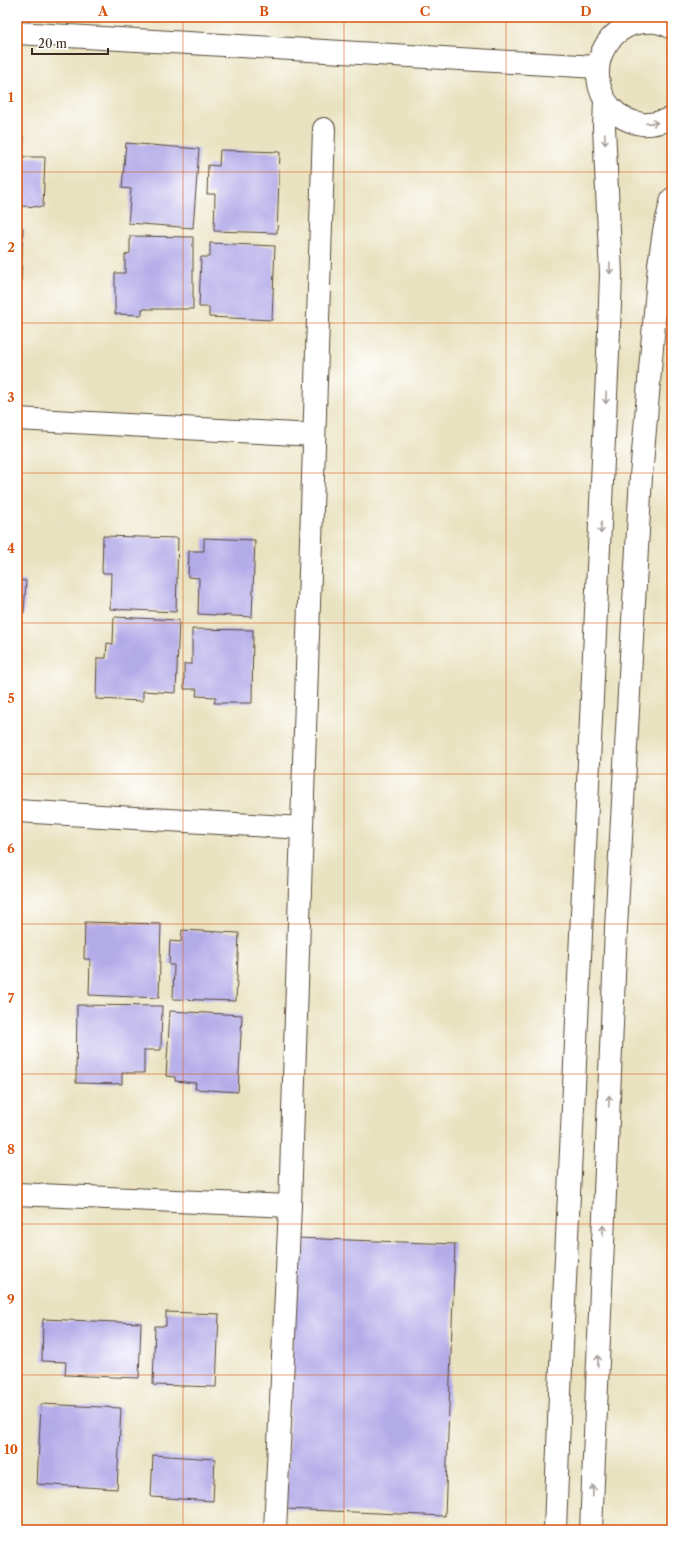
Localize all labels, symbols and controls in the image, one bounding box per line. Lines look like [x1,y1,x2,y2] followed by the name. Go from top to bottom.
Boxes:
[97,3,109,19] text: A
[259,3,269,19] text: B
[420,3,430,19] text: C
[580,3,592,19] text: D
[32,30,108,56] scale bar
[38,36,67,51] text: 20 m
[8,89,14,105] text: 1
[645,120,658,127] one-way arrow
[601,132,609,145] one-way arrow
[7,239,15,255] text: 2
[606,261,614,274] one-way arrow
[7,389,15,405] text: 3
[603,391,610,404] one-way arrow
[597,521,604,534] one-way arrow
[7,540,15,556] text: 4
[7,690,15,706] text: 5
[7,840,15,856] text: 6
[8,990,15,1006] text: 7
[605,1095,613,1108] one-way arrow
[7,1141,15,1157] text: 8
[600,1225,607,1238] one-way arrow
[7,1291,15,1307] text: 9
[594,1355,602,1368] one-way arrow
[4,1441,18,1457] text: 10
[589,1485,596,1498] one-way arrow

